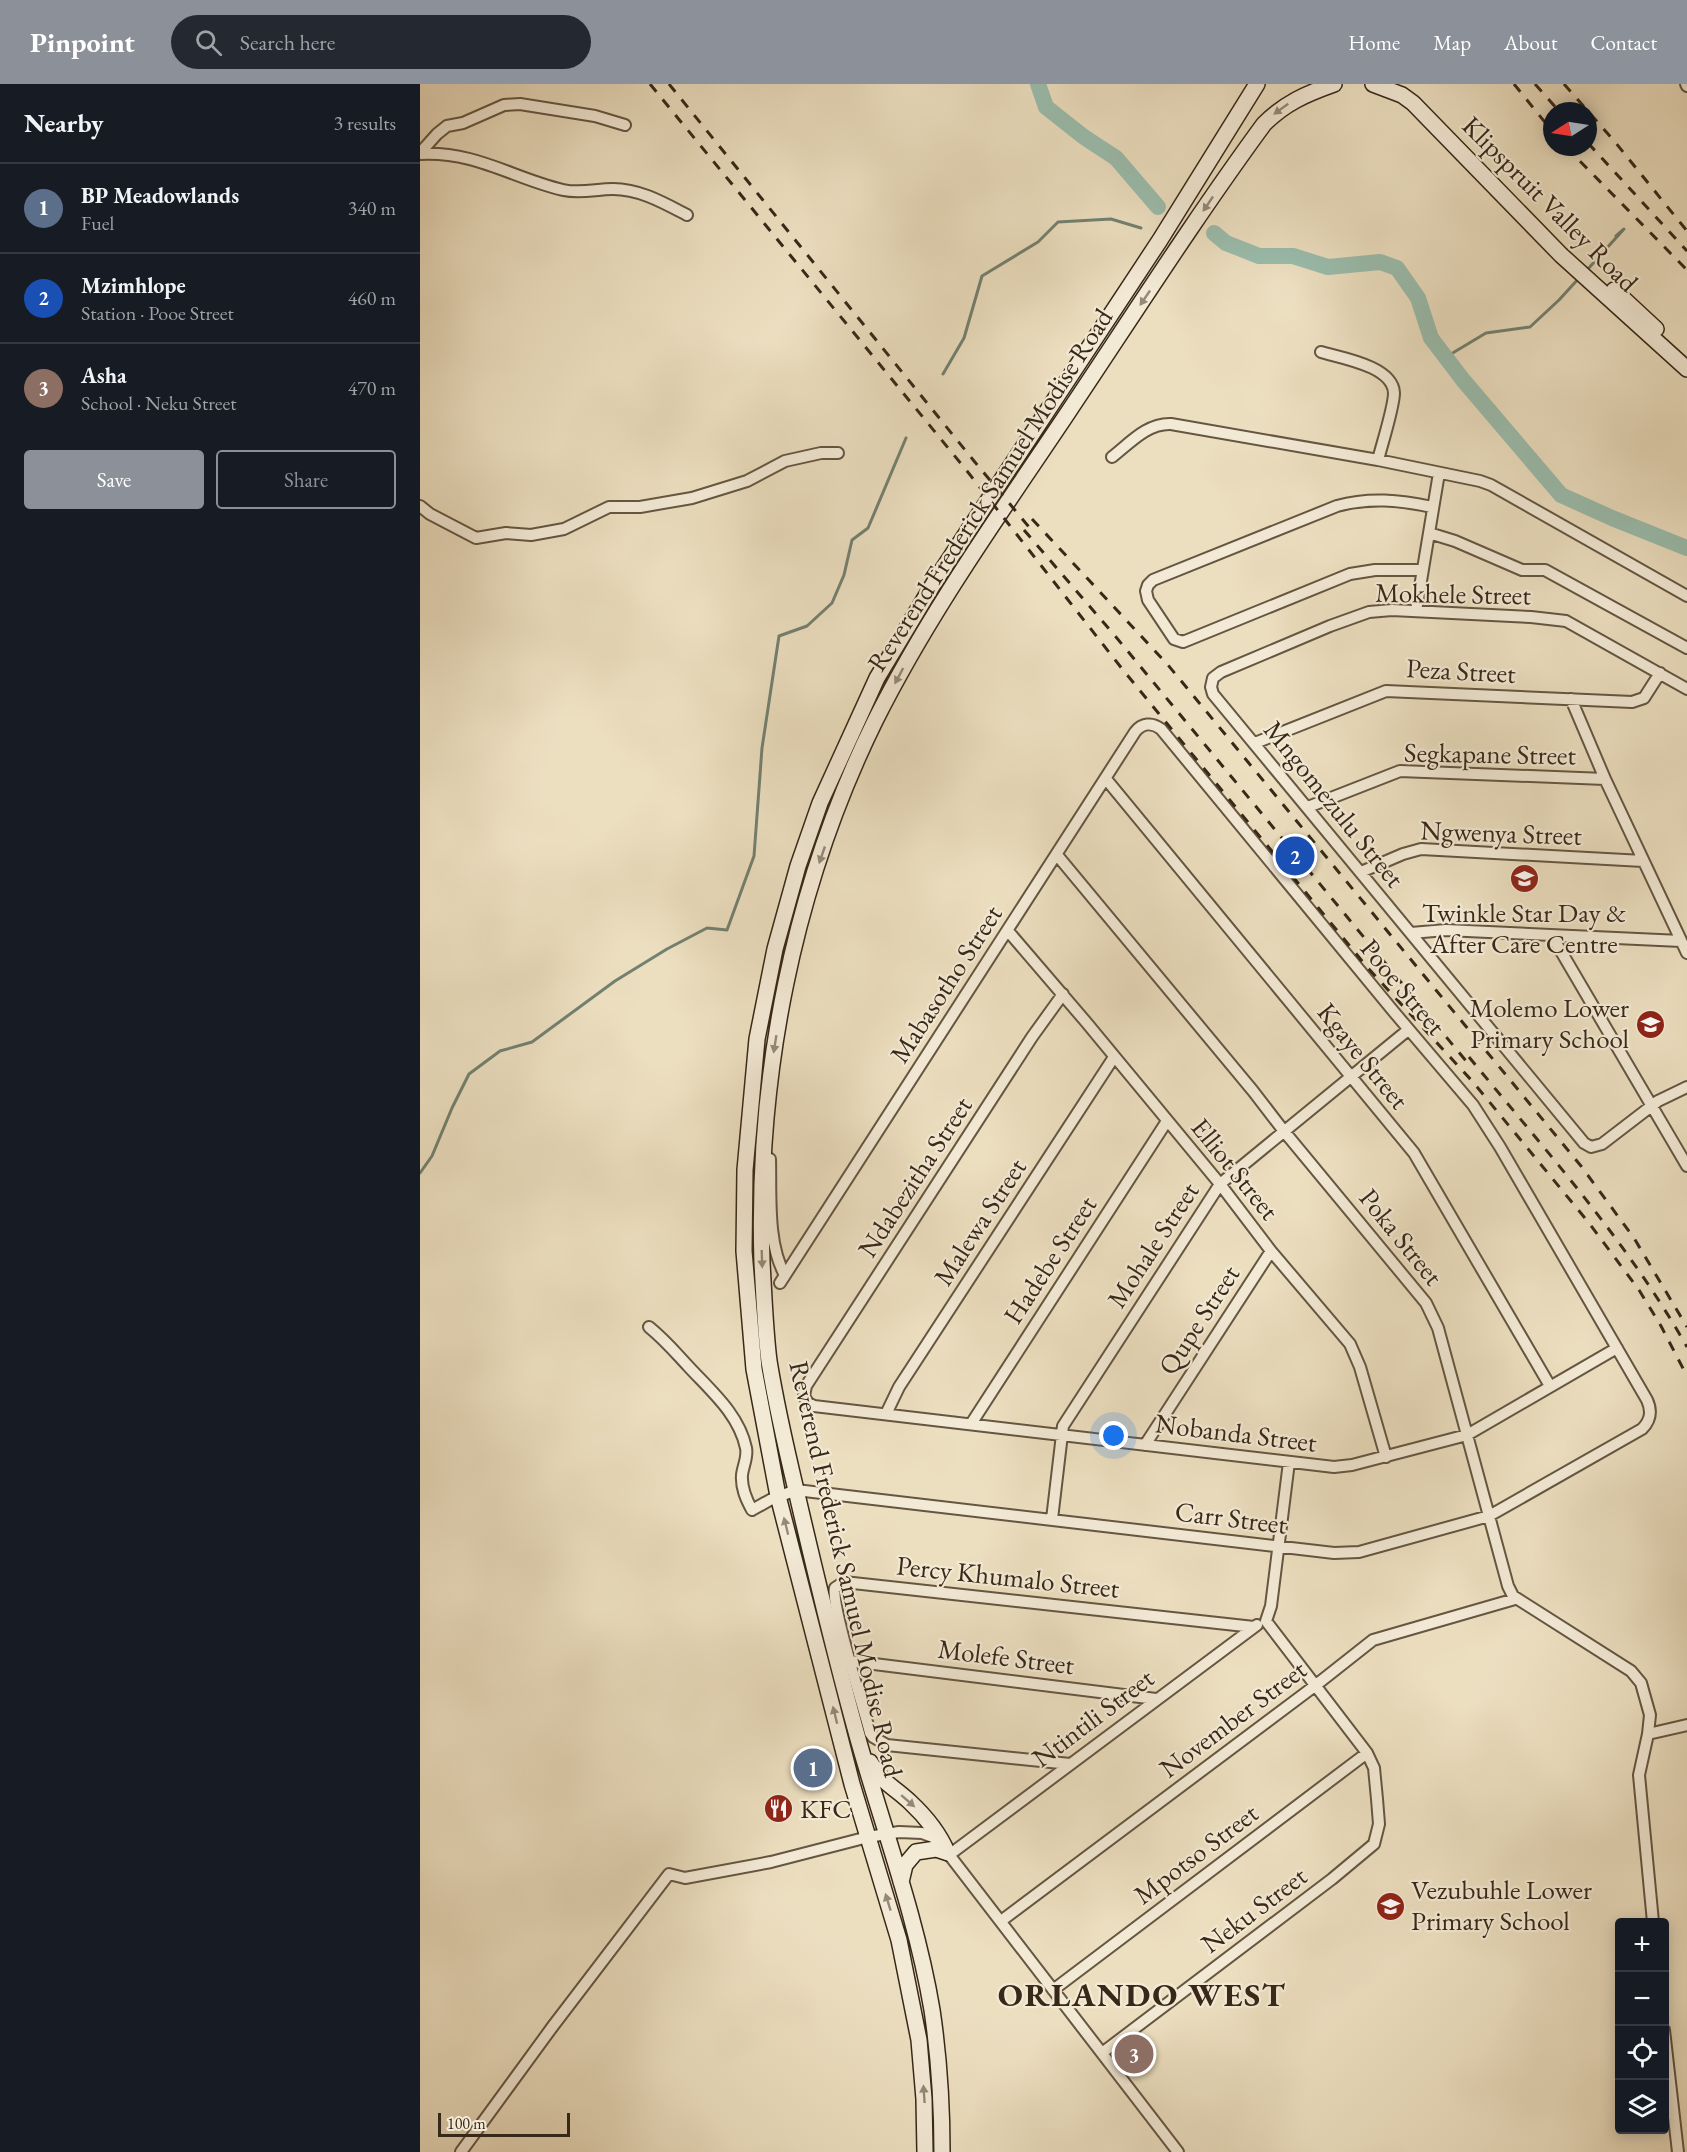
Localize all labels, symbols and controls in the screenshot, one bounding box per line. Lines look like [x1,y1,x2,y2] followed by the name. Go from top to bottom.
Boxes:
[171,15,591,69] search box
[30,24,135,60] text: Pinpoint
[192,26,225,59] icon: search
[240,28,335,57] text: Search here
[1348,29,1400,56] text: Home
[1433,29,1471,56] text: Map
[1504,29,1557,56] text: About
[1590,29,1657,56] text: Contact
[1273,102,1289,115] one-way arrow
[1543,102,1597,156] north arrow
[24,106,104,140] text: Nearby
[1455,108,1646,299] street label: Klipspruit Valley Road
[333,110,396,136] text: 3 results
[81,181,239,210] text: BP Meadowlands
[38,195,49,221] text: 1
[348,195,396,221] text: 340 m
[1203,196,1214,212] one-way arrow
[81,210,114,236] text: Fuel
[81,271,186,300] text: Mzimhlope
[38,285,49,311] text: 2
[348,285,396,311] text: 460 m
[1140,290,1151,306] one-way arrow
[81,300,234,326] text: Station · Pooe Street
[859,301,1120,678] street label: Reverend Frederick Samuel Modise Road
[81,361,127,390] text: Asha
[38,375,49,401] text: 3
[348,375,396,401] text: 470 m
[81,390,237,416] text: School · Neku Street
[24,450,204,509] button: Save
[216,450,396,509] button: Share
[1375,575,1532,612] street label: Mokhele Street
[1405,650,1517,691] street label: Peza Street
[894,668,904,685] one-way arrow
[1256,713,1413,895] street label: Mngomezulu Street
[1404,735,1577,773] street label: Segkapane Street
[1420,812,1583,853] street label: Ngwenya Street
[1276,834,1314,878] pin: 2
[816,846,826,864] one-way arrow
[1508,862,1540,894] school or university icon: Twinkle Star Day & After Care Centre
[1422,895,1626,961] place label: Twinkle Star Day & After Care Centre
[882,898,1010,1069] street label: Mabasotho Street
[1353,931,1454,1043] street label: Pooe Street
[1469,990,1629,1056] place label: Molemo Lower Primary School
[1310,995,1417,1116] street label: Kgaye Street
[1634,1008,1666,1040] school or university icon: Molemo Lower Primary School
[770,1035,779,1054] one-way arrow
[850,1089,980,1264] street label: Ndabezitha Street
[1184,1111,1288,1227] street label: Elliot Street
[925,1151,1034,1292] street label: Malewa Street
[1099,1175,1207,1314] street label: Mohale Street
[1352,1181,1451,1293] street label: Poka Street
[995,1189,1104,1330] street label: Hadebe Street
[758,1250,767,1269] one-way arrow
[1150,1258,1247,1381] street label: Qupe Street
[782,1357,912,1781] street label: Reverend Frederick Samuel Modise Road
[1153,1405,1319,1460] street label: Nobanda Street
[1099,1421,1128,1450] your location
[1173,1493,1290,1542] street label: Carr Street
[781,1517,791,1535] one-way arrow
[895,1547,1122,1606] street label: Percy Khumalo Street
[936,1631,1077,1682] street label: Molefe Street
[1152,1652,1314,1785] street label: November Street
[1025,1660,1161,1775] street label: Ntintili Street
[829,1706,839,1724] one-way arrow
[794,1746,832,1790] pin: 1
[800,1791,851,1826] place label: KFC
[763,1793,795,1825] restaurant icon: KFC
[900,1794,915,1807] one-way arrow
[1126,1795,1265,1912] street label: Mpotso Street
[1194,1858,1314,1961] street label: Neku Street
[1411,1872,1592,1938] place label: Vezubuhle Lower Primary School
[1374,1890,1406,1922] school or university icon: Vezubuhle Lower Primary School
[883,1893,892,1911] one-way arrow
[1615,1918,1669,2134] map controls
[1615,1918,1669,1972] button: +
[1615,1972,1669,2026] button: −
[998,1973,1286,2016] district label: ORLANDO WEST
[1615,2026,1669,2080] button: locate
[1114,2032,1154,2076] pin: 3
[1615,2080,1669,2134] button: layers
[919,2084,928,2103] one-way arrow
[438,2110,570,2138] scale bar
[447,2113,486,2134] text: 100 m

